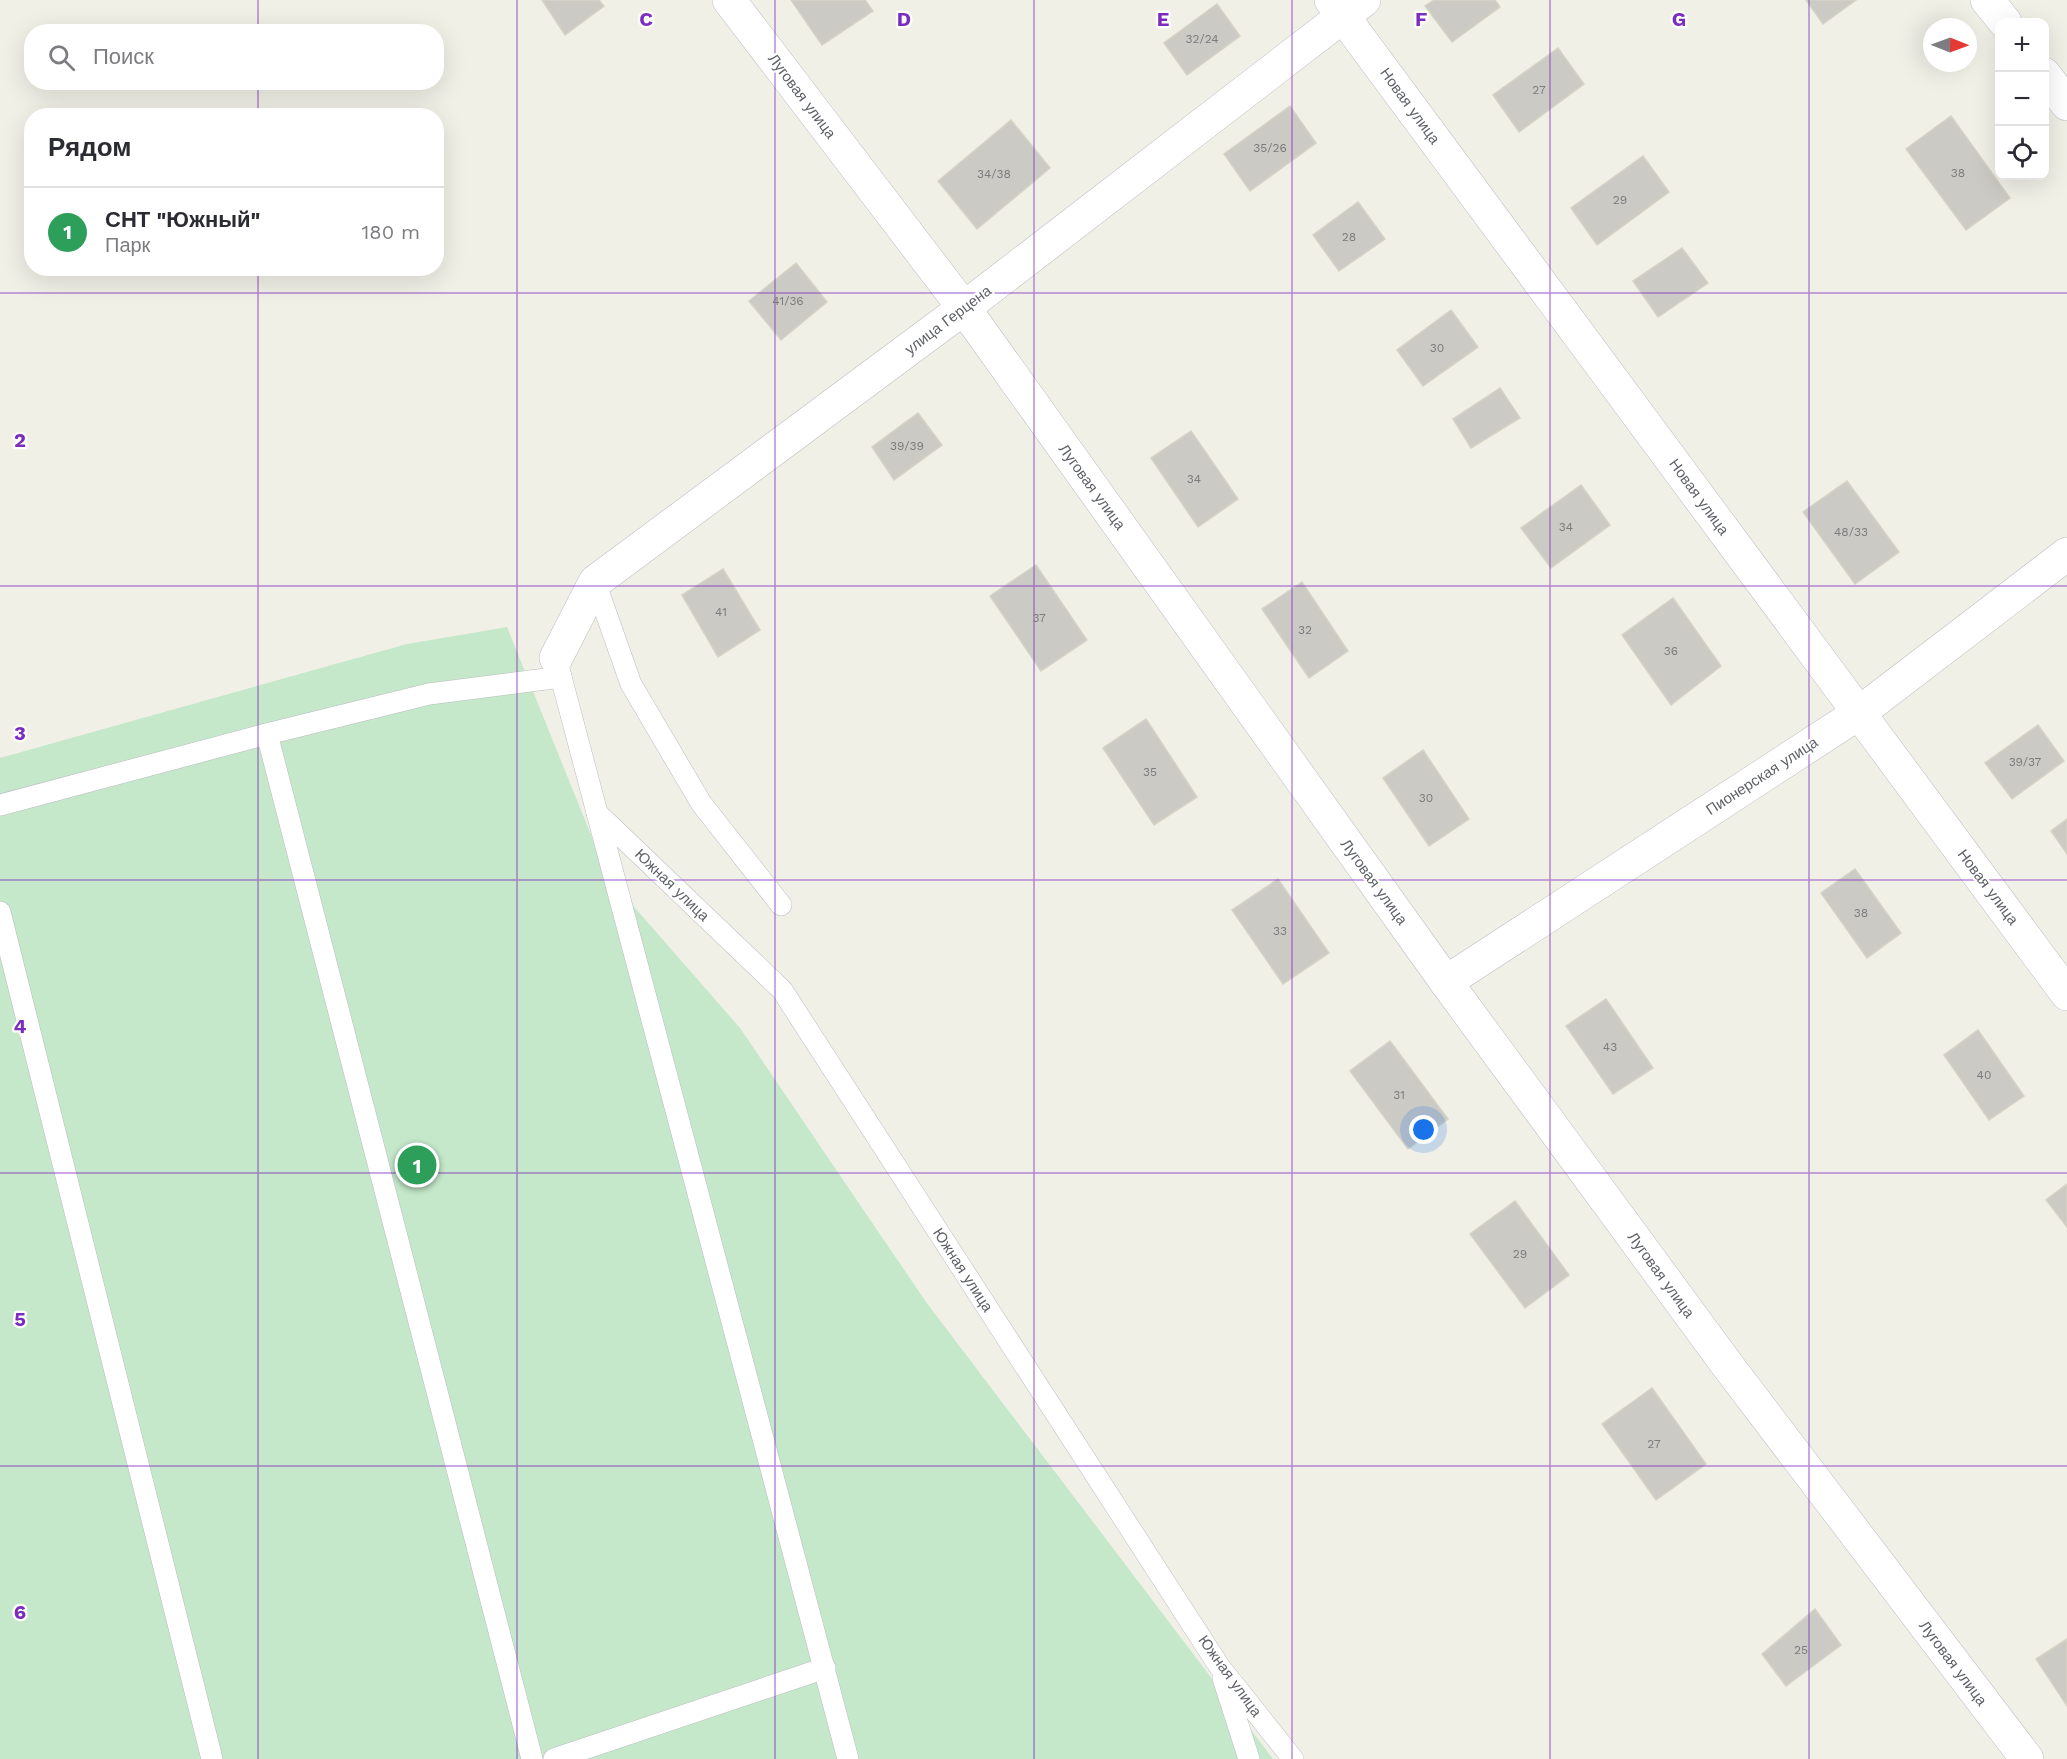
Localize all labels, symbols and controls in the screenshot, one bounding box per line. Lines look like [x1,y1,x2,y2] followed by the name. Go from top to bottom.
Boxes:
[639,7,653,31] text: C
[897,7,911,31] text: D
[1157,7,1169,31] text: E
[1415,7,1427,31] text: F
[1672,7,1686,31] text: G
[1923,18,1977,72] north arrow
[1995,18,2049,180] map controls
[1995,18,2049,72] button: +
[24,24,444,90] search box
[1185,32,1219,46] house number: 32/24
[45,41,78,74] icon: search
[93,44,154,69] text: Поиск
[764,50,840,143] street label: Луговая улица
[1376,64,1444,148] street label: Новая улица
[1995,72,2049,126] button: −
[1532,83,1546,97] house number: 27
[1995,126,2049,180] button: locate
[48,132,131,162] text: Рядом
[1253,141,1287,155] house number: 35/26
[1951,166,1965,180] house number: 38
[977,167,1011,181] house number: 34/38
[1613,193,1627,207] house number: 29
[105,207,260,232] text: СНТ "Южный"
[63,220,72,244] text: 1
[362,220,420,244] text: 180 m
[1342,230,1356,244] house number: 28
[105,233,150,257] text: Парк
[901,281,995,358] street label: улица Герцена
[772,294,804,308] house number: 41/36
[1430,341,1444,355] house number: 30
[14,428,26,452] text: 2
[890,439,924,453] house number: 39/39
[1055,441,1130,534] street label: Луговая улица
[1665,455,1733,539] street label: Новая улица
[1187,472,1201,486] house number: 34
[1559,520,1573,534] house number: 34
[1834,525,1868,539] house number: 48/33
[715,605,727,619] house number: 41
[1032,611,1046,625] house number: 37
[1298,623,1312,637] house number: 32
[1664,644,1678,658] house number: 36
[14,721,26,745] text: 3
[1703,733,1822,819] street label: Пионерская улица
[2009,755,2042,769] house number: 39/37
[1143,765,1157,779] house number: 35
[1419,791,1433,805] house number: 30
[1337,836,1412,929] street label: Луговая улица
[631,845,713,925] street label: Южная улица
[1954,846,2023,929] street label: Новая улица
[1854,906,1868,920] house number: 38
[1273,924,1287,938] house number: 33
[14,1014,27,1038] text: 4
[1603,1040,1617,1054] house number: 43
[1977,1068,1991,1082] house number: 40
[1393,1088,1405,1102] house number: 31
[1409,1115,1438,1144] your location
[398,1142,436,1188] pin: 1
[929,1225,997,1316] street label: Южная улица
[1624,1229,1699,1322] street label: Луговая улица
[1513,1247,1527,1261] house number: 29
[14,1307,26,1331] text: 5
[1647,1437,1661,1451] house number: 27
[14,1600,26,1624] text: 6
[1915,1617,1991,1710] street label: Луговая улица
[1194,1632,1266,1721] street label: Южная улица
[1794,1643,1808,1657] house number: 25

